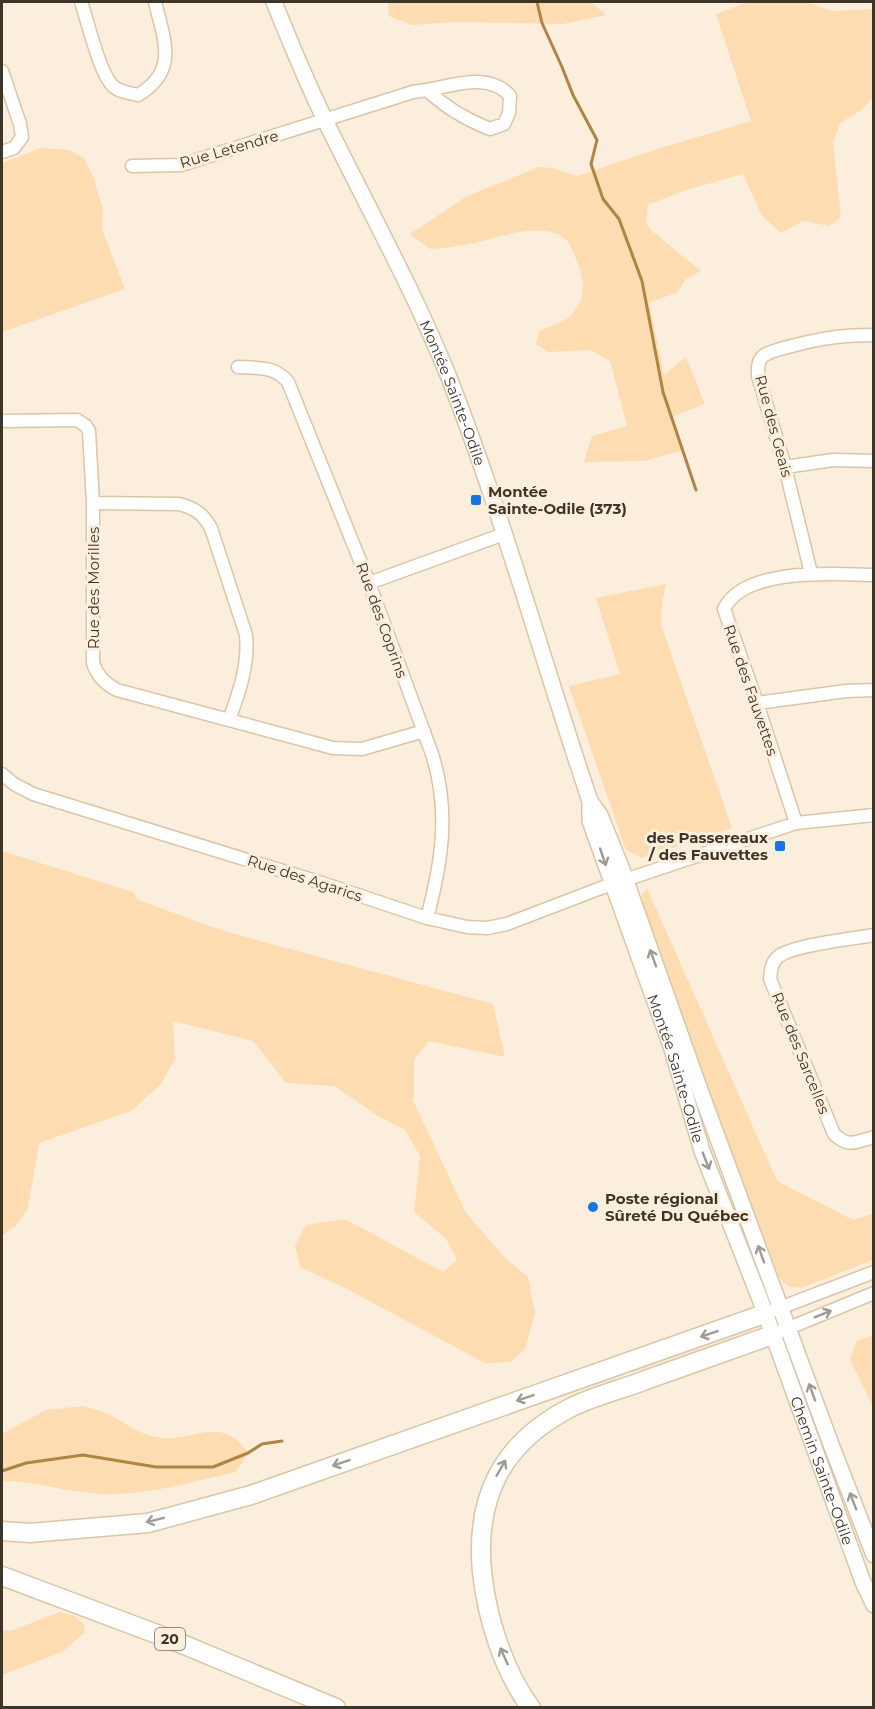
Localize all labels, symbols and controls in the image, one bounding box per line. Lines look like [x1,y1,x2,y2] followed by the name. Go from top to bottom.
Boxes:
[177,126,281,172] street label: Rue Letendre
[416,317,490,468] street label: Montée Sainte-Odile
[751,373,797,479] street label: Rue des Geais
[488,482,627,518] place label: Montée Sainte-Odile (373)
[469,493,483,507] marker: Montée Sainte-Odile (373)
[84,527,103,649] street label: Rue des Morilles
[352,560,412,680] street label: Rue des Coprins
[720,622,782,758] street label: Rue des Fauvettes
[646,828,768,864] place label: des Passereaux / des Fauvettes
[773,839,787,853] marker: des Passereaux / des Fauvettes
[598,847,609,866] one-way arrow
[245,850,365,906] street label: Rue des Agarics
[646,949,657,968] one-way arrow
[768,989,834,1117] street label: Rue des Sarcelles
[644,991,709,1145] street label: Montée Sainte-Odile
[701,1151,712,1170] one-way arrow
[605,1189,749,1225] place label: Poste régional Sûreté Du Québec
[586,1200,600,1214] marker: Poste régional Sûreté Du Québec
[754,1245,765,1263] one-way arrow
[813,1308,831,1319] one-way arrow
[700,1329,719,1340] one-way arrow
[805,1383,816,1402] one-way arrow
[787,1393,858,1547] street label: Chemin Sainte-Odile
[516,1394,535,1405] one-way arrow
[332,1458,351,1469] one-way arrow
[496,1460,508,1477] one-way arrow
[846,1492,857,1511] one-way arrow
[146,1515,165,1527] one-way arrow
[155,1628,185,1650] road number: 20
[498,1647,509,1666] one-way arrow

